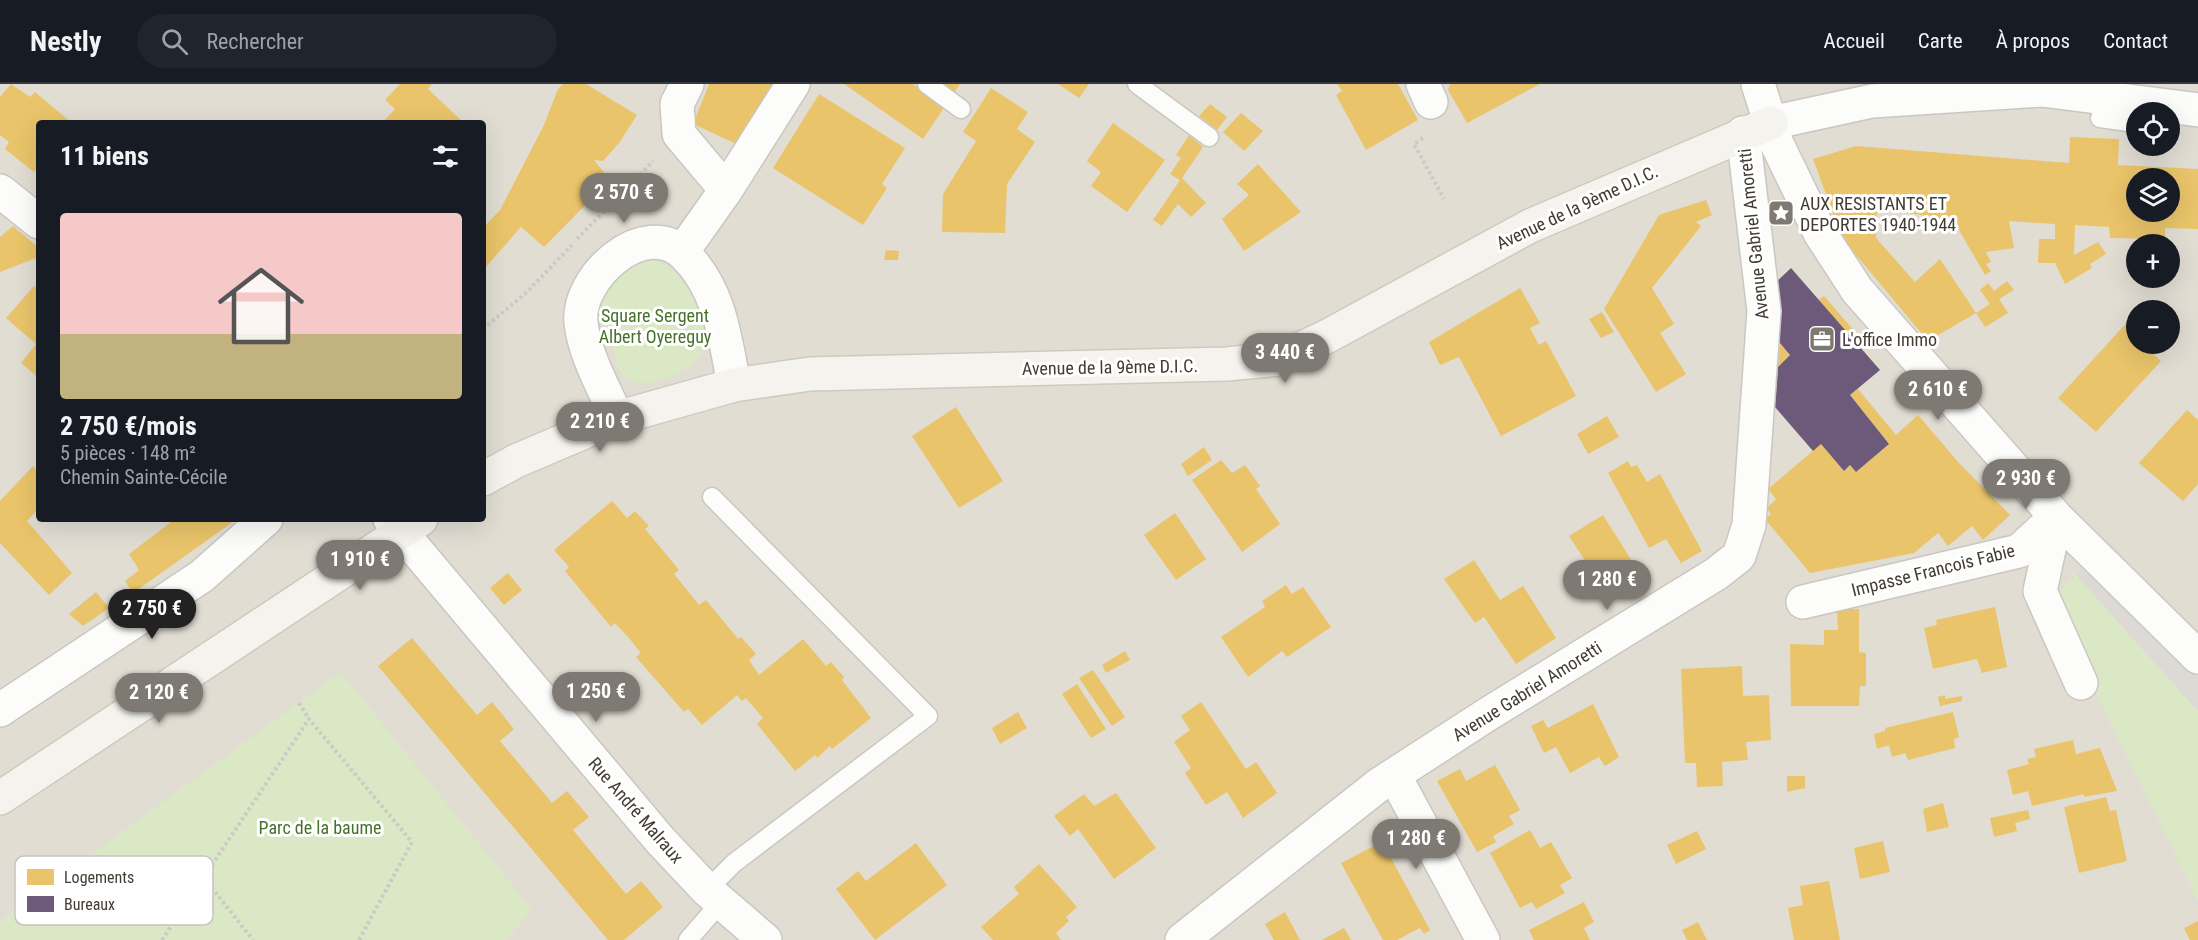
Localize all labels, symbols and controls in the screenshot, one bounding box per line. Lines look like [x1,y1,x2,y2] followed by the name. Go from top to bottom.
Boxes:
[137,14,557,68] search box
[30,25,101,58] text: Nestly
[158,25,191,58] icon: search
[206,29,304,54] text: Rechercher
[1824,29,1885,53] text: Accueil
[1918,29,1963,53] text: Carte
[1996,29,2070,53] text: À propos
[2103,29,2168,53] text: Contact
[2126,102,2180,354] map controls
[2126,102,2180,156] button: locate
[429,140,462,173] icon: filters
[60,141,149,171] text: 11 biens
[1734,147,1772,321] street label: Avenue Gabriel Amoretti
[1493,160,1661,254] street label: Avenue de la 9ème D.I.C.
[2126,168,2180,222] button: layers
[569,173,679,224] pin: 2 570 €
[594,180,654,204] text: 2 570 €
[1800,193,1956,235] place label: AUX RESISTANTS ET DEPORTES 1940-1944
[1766,198,1796,228] place icon: AUX RESISTANTS ET DEPORTES 1940-1944
[2126,234,2180,288] button: +
[207,252,315,360] icon: home
[2126,300,2180,354] button: −
[599,305,712,347] park label: Square Sergent Albert Oyereguy
[1807,324,1837,354] office icon: L'office Immo
[1842,329,1937,350] place label: L'office Immo
[1230,333,1340,384] pin: 3 440 €
[1255,340,1315,364] text: 3 440 €
[1022,355,1198,379] street label: Avenue de la 9ème D.I.C.
[1883,370,1993,421] pin: 2 610 €
[1908,377,1968,401] text: 2 610 €
[545,402,655,453] pin: 2 210 €
[570,409,630,433] text: 2 210 €
[60,411,197,441] text: 2 750 €/mois
[60,441,196,465] text: 5 pièces · 148 m²
[1971,459,2081,510] pin: 2 930 €
[60,465,227,489] text: Chemin Sainte-Cécile
[1996,466,2056,490] text: 2 930 €
[305,540,415,591] pin: 1 910 €
[1849,540,2017,600] street label: Impasse Francois Fabie
[330,547,390,571] text: 1 910 €
[1552,560,1662,611] pin: 1 280 €
[1577,567,1637,591] text: 1 280 €
[97,589,207,640] pin: 2 750 €
[122,596,182,620] text: 2 750 €
[1449,637,1605,745] street label: Avenue Gabriel Amoretti
[541,672,651,723] pin: 1 250 €
[104,673,214,724] pin: 2 120 €
[566,679,626,703] text: 1 250 €
[129,680,189,704] text: 2 120 €
[584,753,688,867] street label: Rue André Malraux
[259,817,381,838] park label: Parc de la baume
[1361,819,1471,870] pin: 1 280 €
[1386,826,1446,850] text: 1 280 €
[15,856,213,925] legend
[64,868,134,887] text: Logements
[64,895,115,914] text: Bureaux

